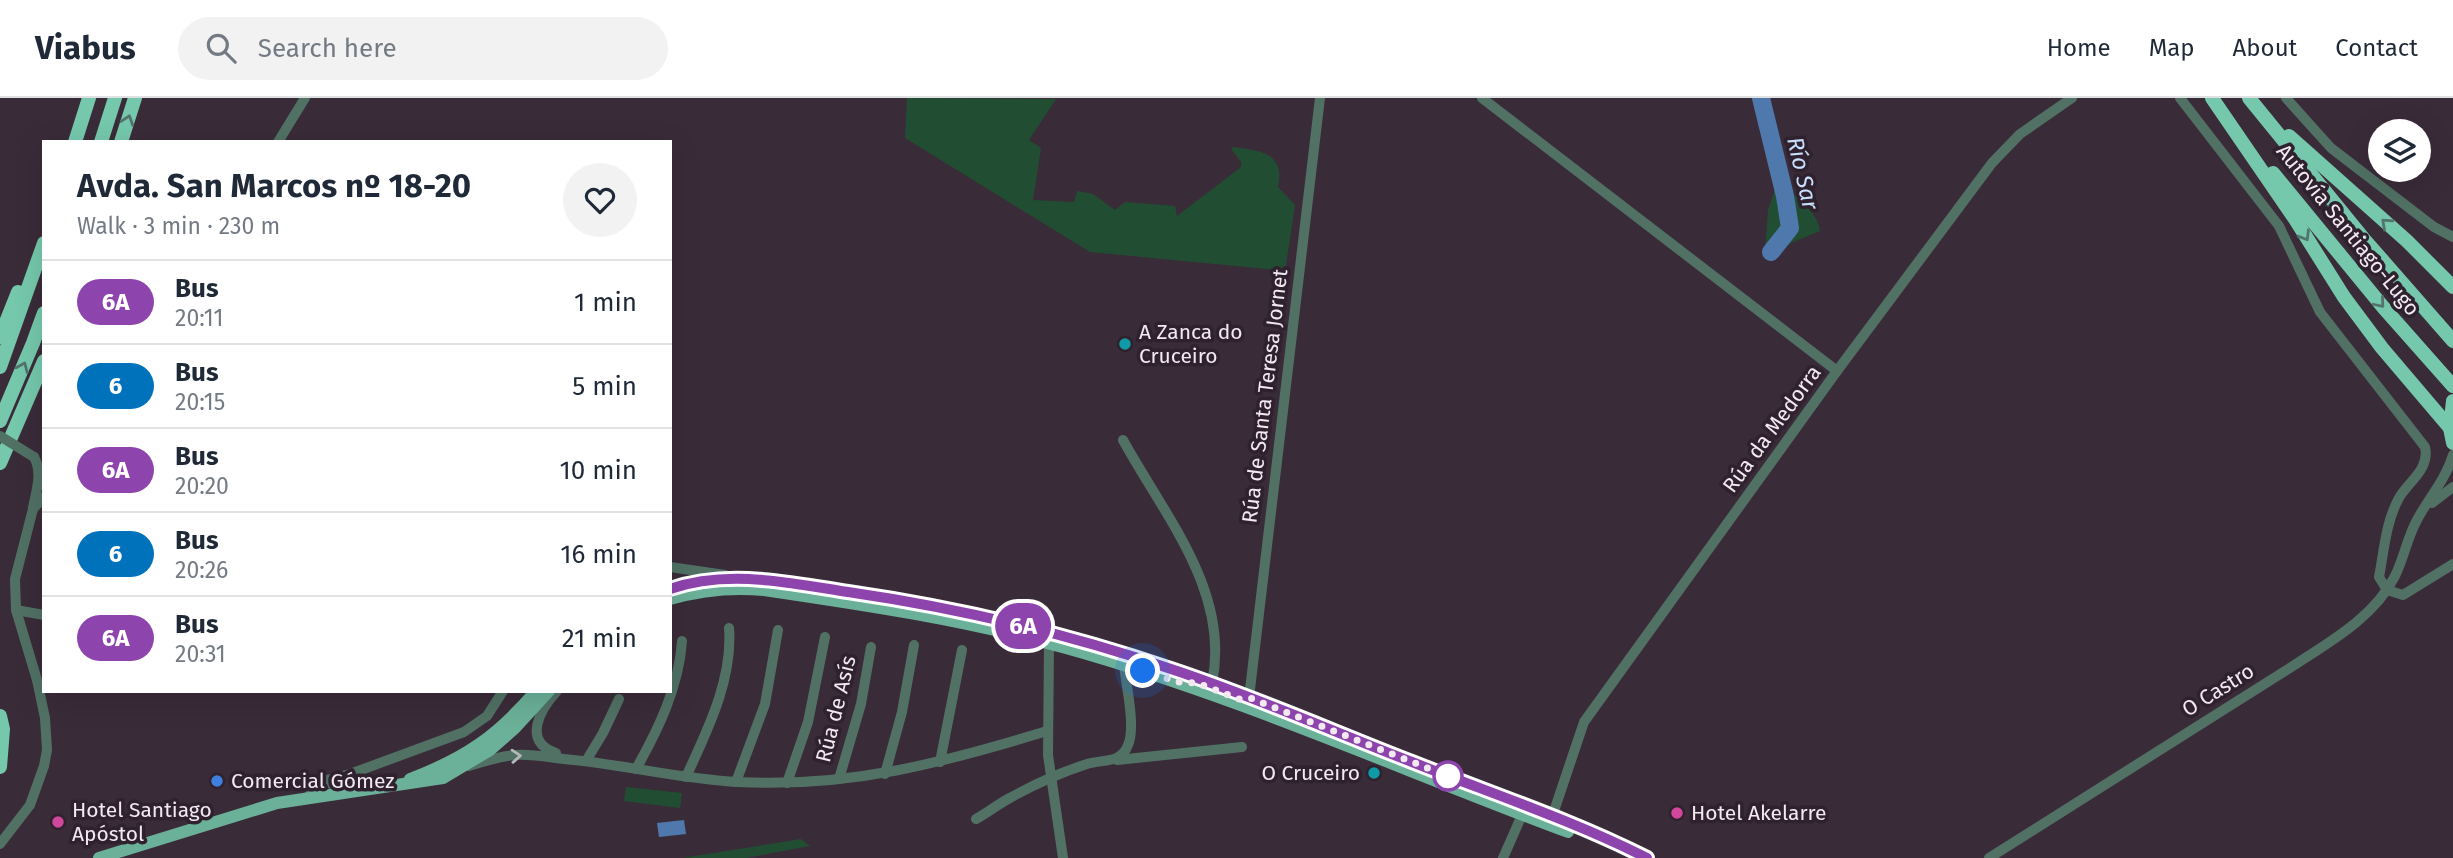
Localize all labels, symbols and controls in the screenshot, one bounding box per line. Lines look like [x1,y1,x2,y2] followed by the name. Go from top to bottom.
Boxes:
[178,17,668,80] search box
[35,28,136,68] text: Viabus
[202,29,240,67] icon: search
[258,33,397,64] text: Search here
[2047,34,2111,62] text: Home
[2149,34,2195,62] text: Map
[2233,34,2297,62] text: About
[2335,34,2418,62] text: Contact
[119,114,134,126] one-way arrow
[2368,119,2431,182] map controls
[2368,119,2431,182] button: layers
[1781,134,1825,213] water label: Río Sar
[2271,139,2425,321] street label: Autovía Santiago-Lugo
[563,163,637,237] button: heart
[77,166,471,206] text: Avda. San Marcos nº 18-20
[77,212,280,240] text: Walk · 3 min · 230 m
[2381,219,2394,231] one-way arrow
[2297,228,2310,241] one-way arrow
[1237,267,1294,525] street label: Rúa de Santa Teresa Jornet
[175,273,218,304] text: Bus
[574,287,637,318] text: 1 min
[102,288,129,316] text: 6A
[2371,296,2384,308] one-way arrow
[175,304,223,332] text: 20:11
[1139,319,1243,369] place label: A Zanca do Cruceiro
[1117,336,1133,352] marker: A Zanca do Cruceiro
[175,357,218,388] text: Bus
[1717,360,1827,498] street label: Rúa da Medorra
[15,362,29,375] one-way arrow
[572,371,637,402] text: 5 min
[109,372,122,400] text: 6
[175,388,225,416] text: 20:15
[175,441,218,472] text: Bus
[559,455,637,486] text: 10 min
[102,456,129,484] text: 6A
[175,472,229,500] text: 20:20
[175,525,218,556] text: Bus
[560,539,637,570] text: 16 min
[109,540,122,568] text: 6
[175,556,228,584] text: 20:26
[992,603,1054,649] line badge: 6A
[175,609,218,640] text: Bus
[1009,612,1037,640] text: 6A
[562,623,637,654] text: 21 min
[102,624,129,652] text: 6A
[175,640,226,668] text: 20:31
[810,653,862,765] street label: Rúa de Asís
[1125,653,1160,688] your location
[2177,658,2259,722] street label: O Castro
[511,748,522,763] one-way arrow
[1261,760,1360,786] place label: O Cruceiro
[1433,761,1463,791] unlabelled marker
[1366,765,1382,781] marker: O Cruceiro
[231,768,394,794] place label: Comercial Gómez
[209,773,225,789] marker: Comercial Gómez
[72,797,212,847] place label: Hotel Santiago Apóstol
[1691,800,1827,826] place label: Hotel Akelarre
[1669,805,1685,821] marker: Hotel Akelarre
[50,814,66,830] marker: Hotel Santiago Apóstol

